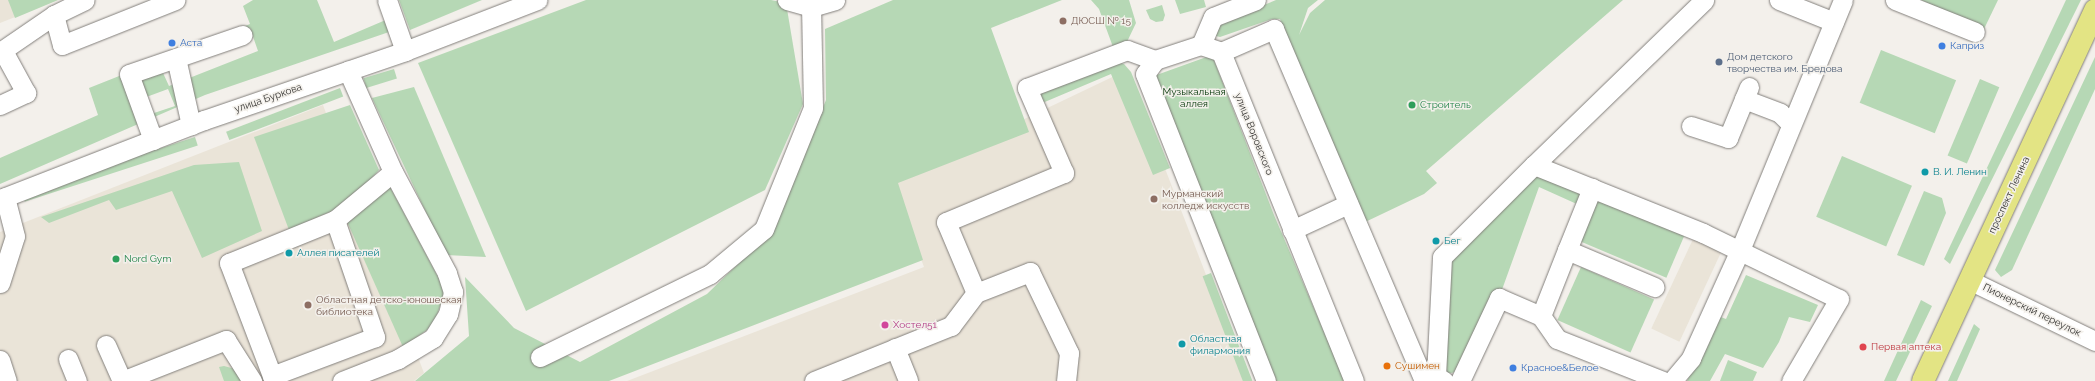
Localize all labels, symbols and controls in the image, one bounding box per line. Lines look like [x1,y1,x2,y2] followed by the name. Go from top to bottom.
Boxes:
[1071,15,1131,27] place label: ДЮСШ № 15
[1058,16,1068,26] marker: ДЮСШ № 15
[180,37,202,49] place label: Аста
[167,38,177,48] marker: Аста
[1950,40,1984,52] place label: Каприз
[1937,41,1947,51] marker: Каприз
[1727,50,1842,74] place label: Дом детского творчества им. Бредова
[1714,57,1724,67] marker: Дом детского творчества им. Бредова
[233,81,303,115] street label: улица Буркова
[1162,85,1226,108] park label: Музыкальная аллея
[1232,91,1276,177] street label: улица Воровского
[1420,99,1471,111] place label: Строитель
[1407,100,1417,110] marker: Строитель
[1986,155,2032,235] street label: проспект Ленина
[1933,166,1987,178] place label: В. И. Ленин
[1920,167,1930,177] marker: В. И. Ленин
[1162,187,1249,210] place label: Мурманский колледж искусств
[1149,194,1159,204] marker: Мурманский колледж искусств
[1444,235,1460,247] place label: Бег
[1431,236,1441,246] marker: Бег
[297,247,379,259] place label: Аллея писателей
[284,248,294,258] marker: Аллея писателей
[124,253,171,265] place label: Nord Gym
[111,254,121,264] marker: Nord Gym
[1981,281,2083,339] street label: Пионерский переулок
[316,293,462,316] place label: Областная детско-юношеская библиотека
[303,300,313,310] marker: Областная детско-юношеская библиотека
[893,319,937,331] place label: Хостел51
[880,320,890,330] marker: Хостел51
[1190,332,1250,356] place label: Областная филармония
[1177,339,1187,349] marker: Областная филармония
[1871,341,1941,353] place label: Первая аптека
[1858,342,1868,352] marker: Первая аптека
[1395,360,1440,372] place label: Сушимен
[1382,361,1392,371] marker: Сушимен
[1521,362,1599,374] place label: Красное&Белое
[1508,363,1518,373] marker: Красное&Белое

